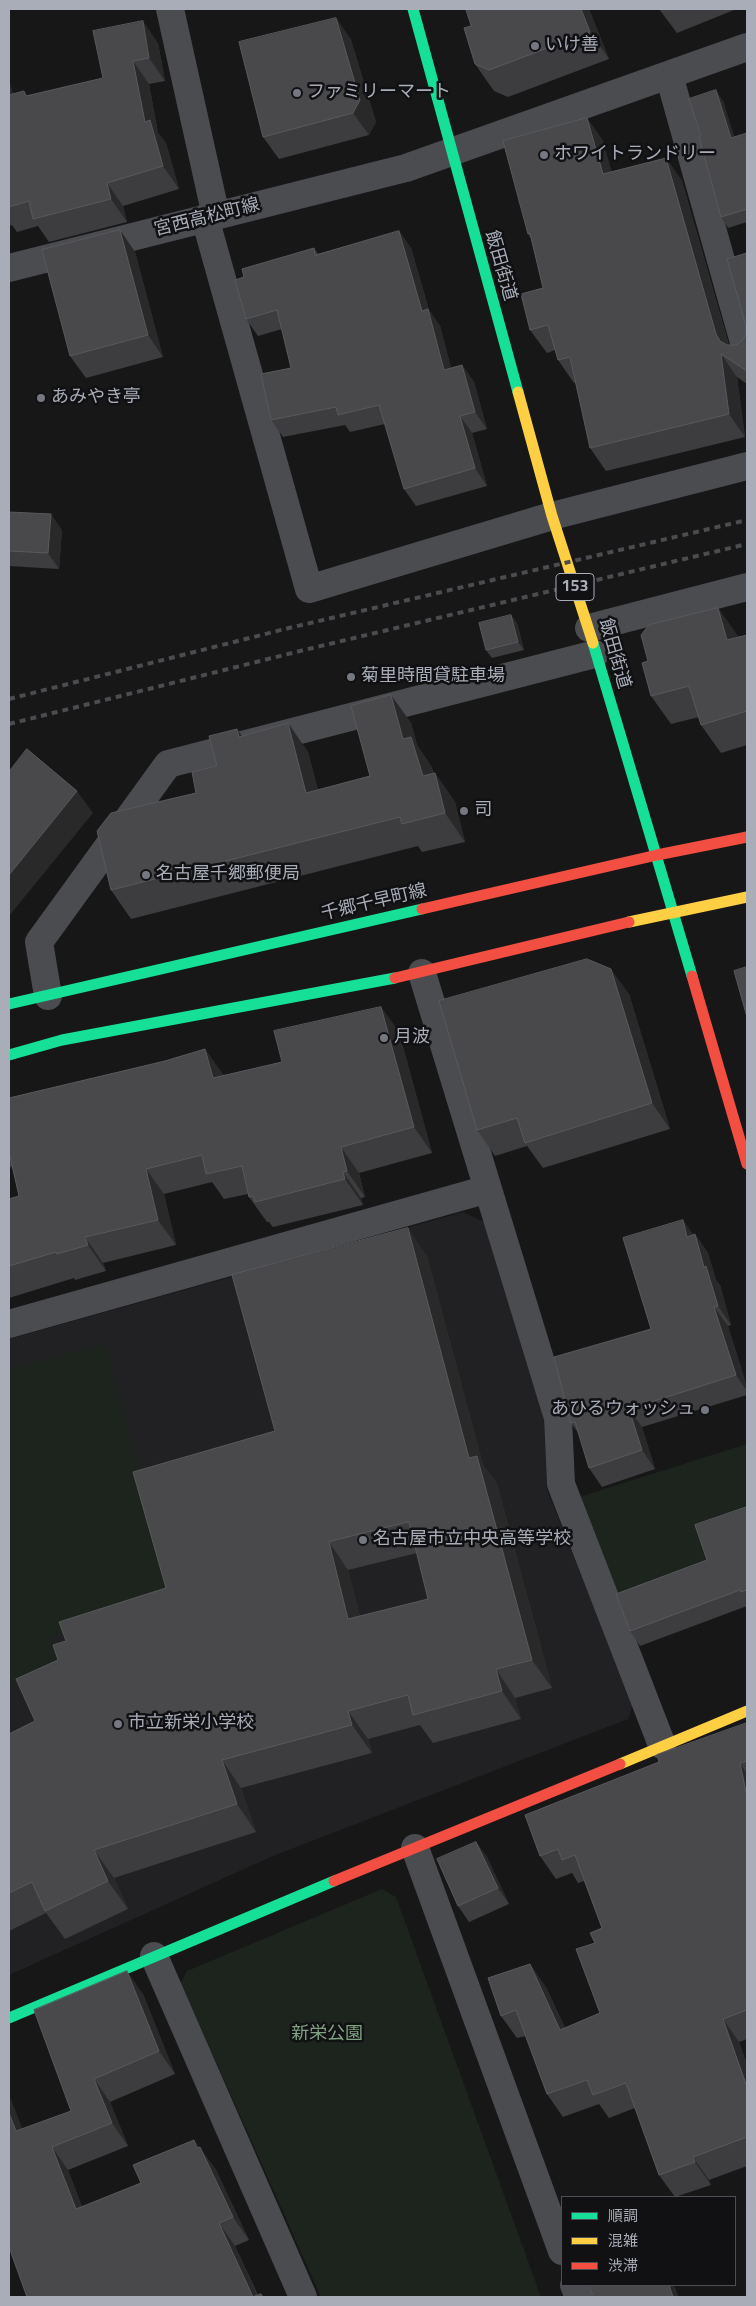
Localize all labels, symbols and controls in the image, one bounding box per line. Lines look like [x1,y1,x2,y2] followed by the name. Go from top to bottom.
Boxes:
[545,35,599,57] place label: いけ善
[529,40,541,52] marker: いけ善
[307,82,451,104] place label: ファミリーマート
[291,87,303,99] marker: ファミリーマート
[554,144,716,166] place label: ホワイトランドリー
[538,149,550,161] marker: ホワイトランドリー
[152,194,262,242] street label: 宮西高松町線
[480,228,520,304] street label: 飯田街道
[51,387,141,409] place label: あみやき亭
[35,392,47,404] marker: あみやき亭
[556,574,594,600] road number: 153
[594,616,634,692] street label: 飯田街道
[361,666,505,688] place label: 菊里時間貸駐車場
[345,671,357,683] marker: 菊里時間貸駐車場
[474,800,492,822] place label: 司
[458,805,470,817] marker: 司
[156,864,300,886] place label: 名古屋千郷郵便局
[140,869,152,881] marker: 名古屋千郷郵便局
[319,880,429,926] street label: 千郷千早町線
[394,1027,430,1049] place label: 月波
[378,1032,390,1044] marker: 月波
[551,1399,695,1421] place label: あひるウォッシュ
[699,1404,711,1416] marker: あひるウォッシュ
[373,1529,571,1551] place label: 名古屋市立中央高等学校
[357,1534,369,1546] marker: 名古屋市立中央高等学校
[128,1713,254,1735] place label: 市立新栄小学校
[112,1718,124,1730] marker: 市立新栄小学校
[291,2024,363,2046] park label: 新栄公園
[561,2196,736,2286] legend
[608,2204,638,2227] text: 順調
[608,2229,638,2252] text: 混雑
[608,2254,638,2277] text: 渋滞

